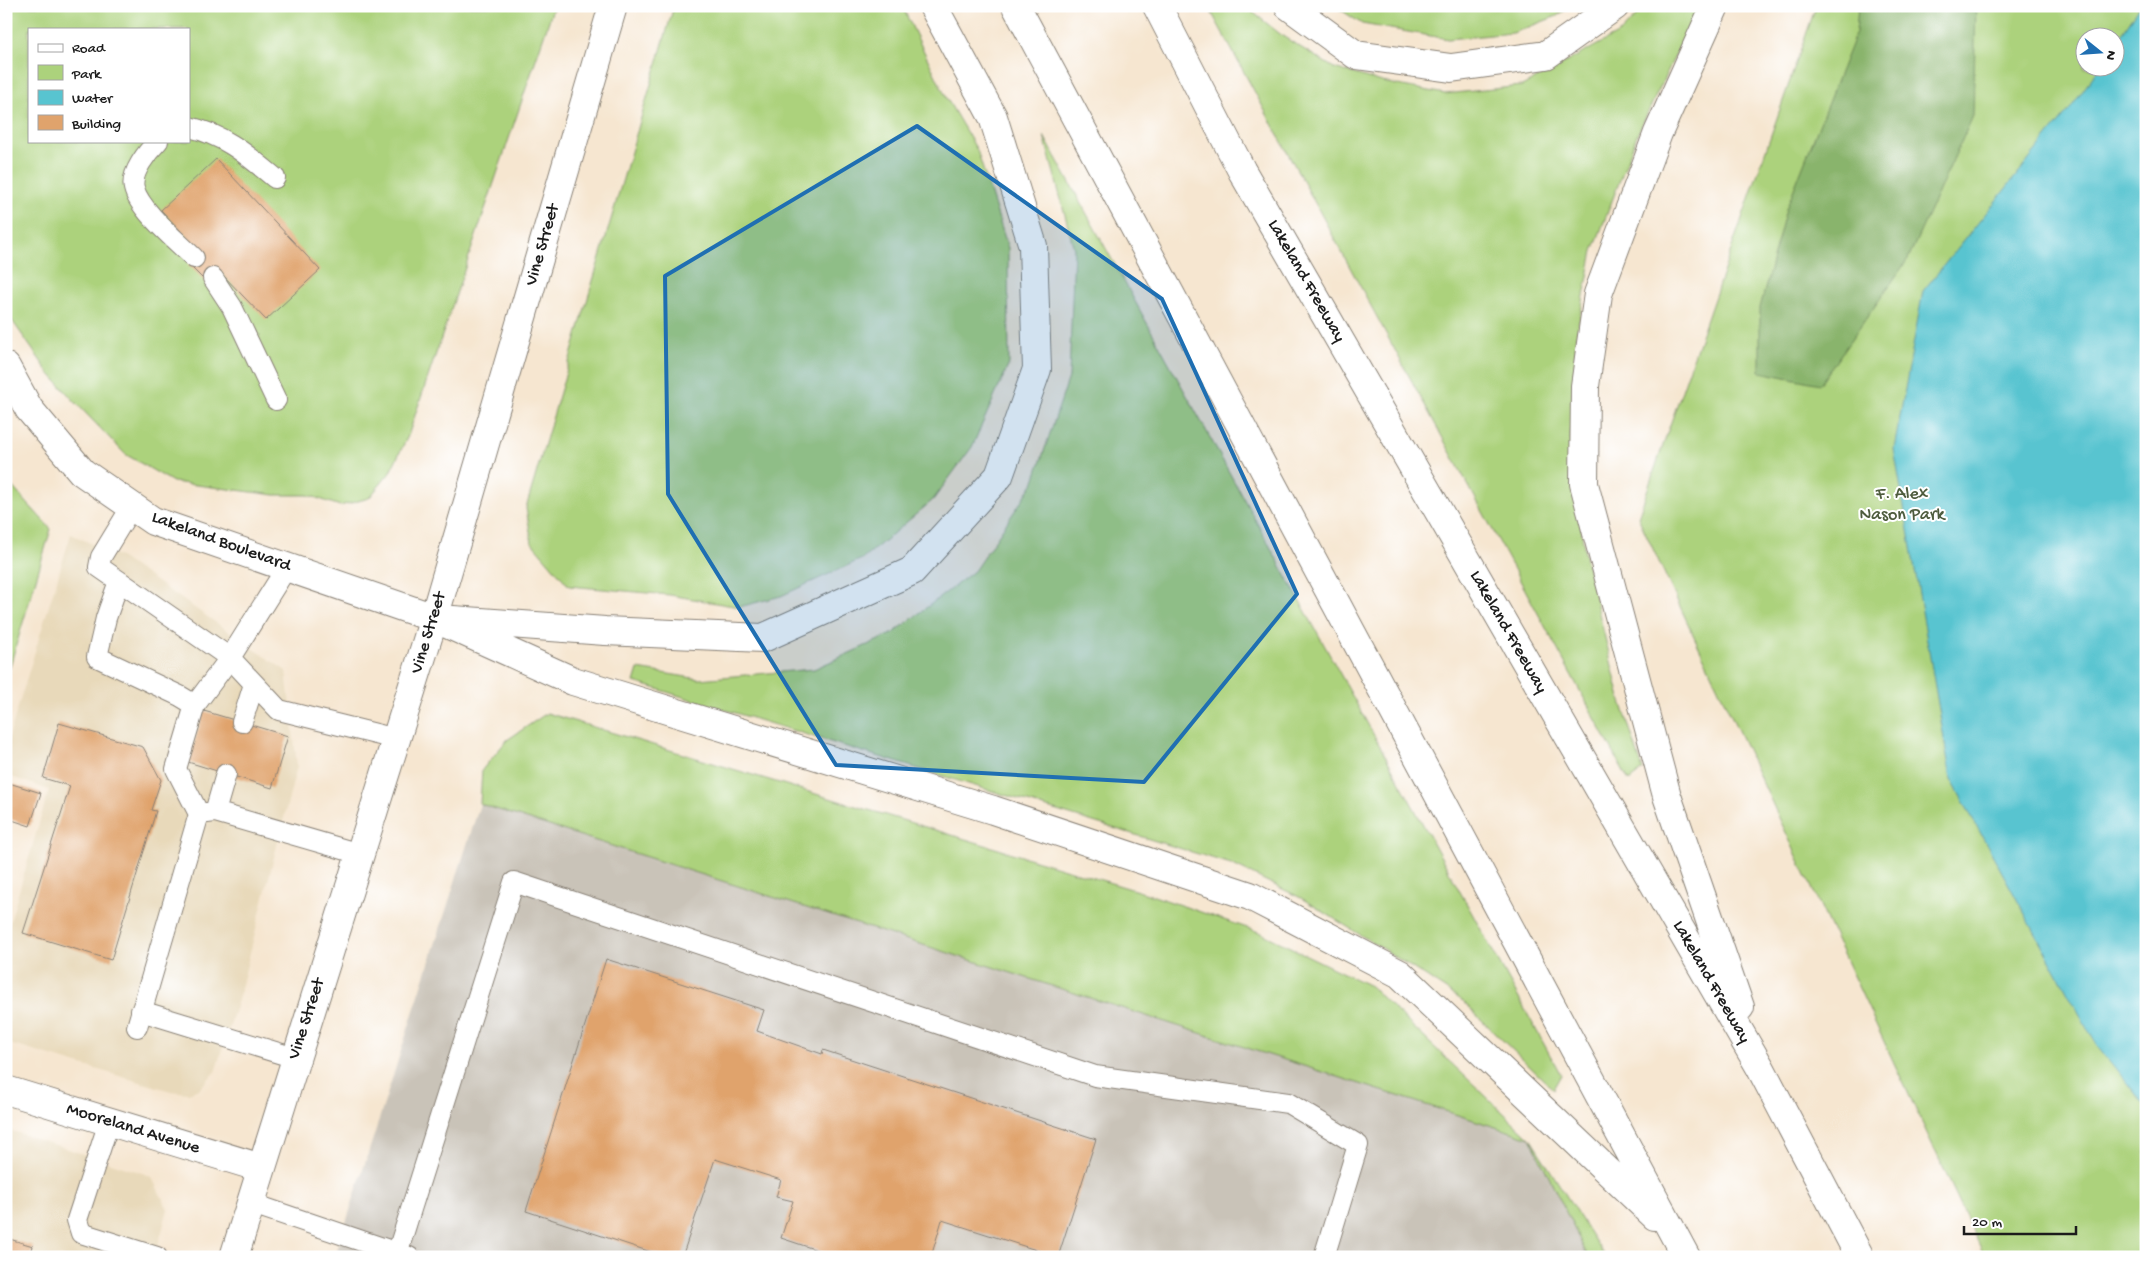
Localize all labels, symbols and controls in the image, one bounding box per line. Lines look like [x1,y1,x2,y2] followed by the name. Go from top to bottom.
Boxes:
[28,28,190,142] legend
[2074,28,2124,78] north arrow
[72,40,106,58] text: Road
[2101,48,2120,62] text: N
[71,66,102,84] text: Park
[72,90,114,108] text: Water
[71,116,121,134] text: Building
[521,200,565,289] street label: Vine Street
[1262,216,1350,346] street label: Lakeland Freeway
[1860,484,1946,526] park label: F. Alex Nason Park
[149,507,295,577] street label: Lakeland Boulevard
[1464,567,1552,697] street label: Lakeland Freeway
[406,588,452,677] street label: Vine Street
[1667,917,1755,1047] street label: Lakeland Freeway
[284,974,330,1063] street label: Vine Street
[64,1099,203,1159] street label: Mooreland Avenue
[1964,1203,2077,1235] scale bar
[1972,1214,2002,1232] text: 20 m

